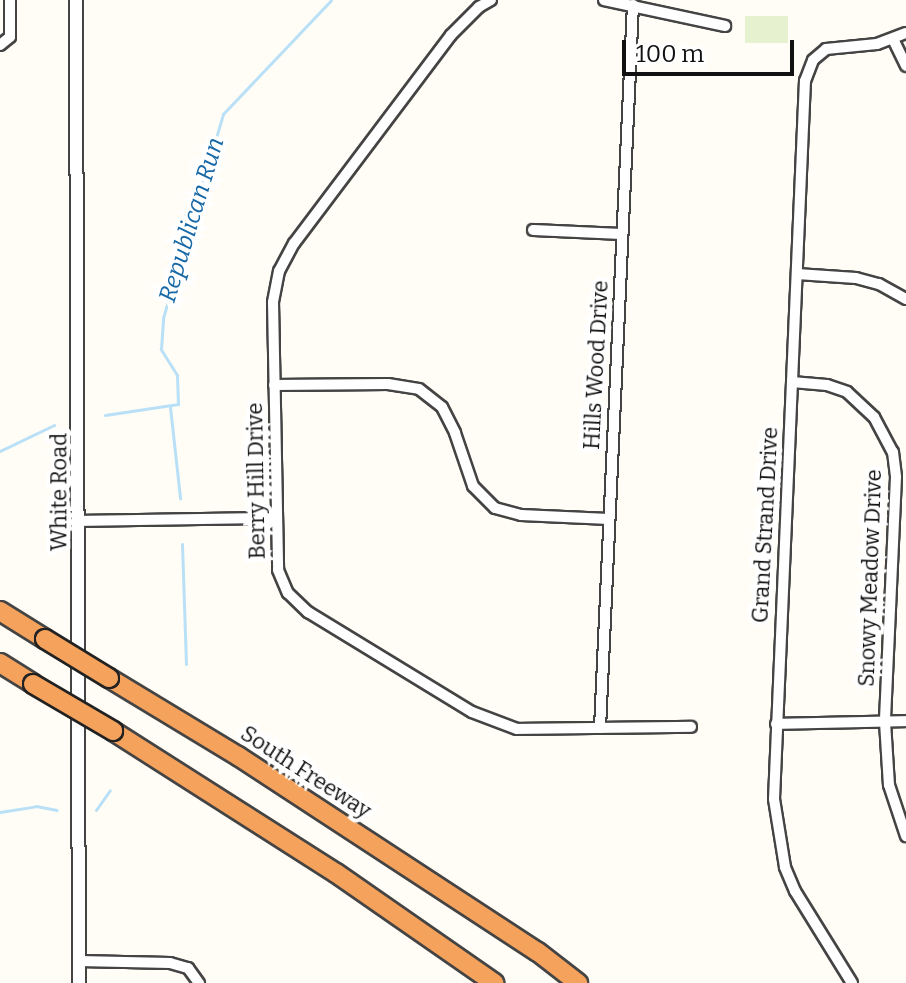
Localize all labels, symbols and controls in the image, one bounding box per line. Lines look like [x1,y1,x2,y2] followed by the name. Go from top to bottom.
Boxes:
[626,24,798,74] scale bar
[636,40,704,68] text: 100 m
[153,134,231,306] water label: Republican Run
[578,280,614,450] street label: Hills Wood Drive
[241,402,271,560] street label: Berry Hill Drive
[747,426,783,624] street label: Grand Strand Drive
[46,433,72,551] street label: White Road
[853,469,887,687] street label: Snowy Meadow Drive
[236,720,376,824] street label: South Freeway

